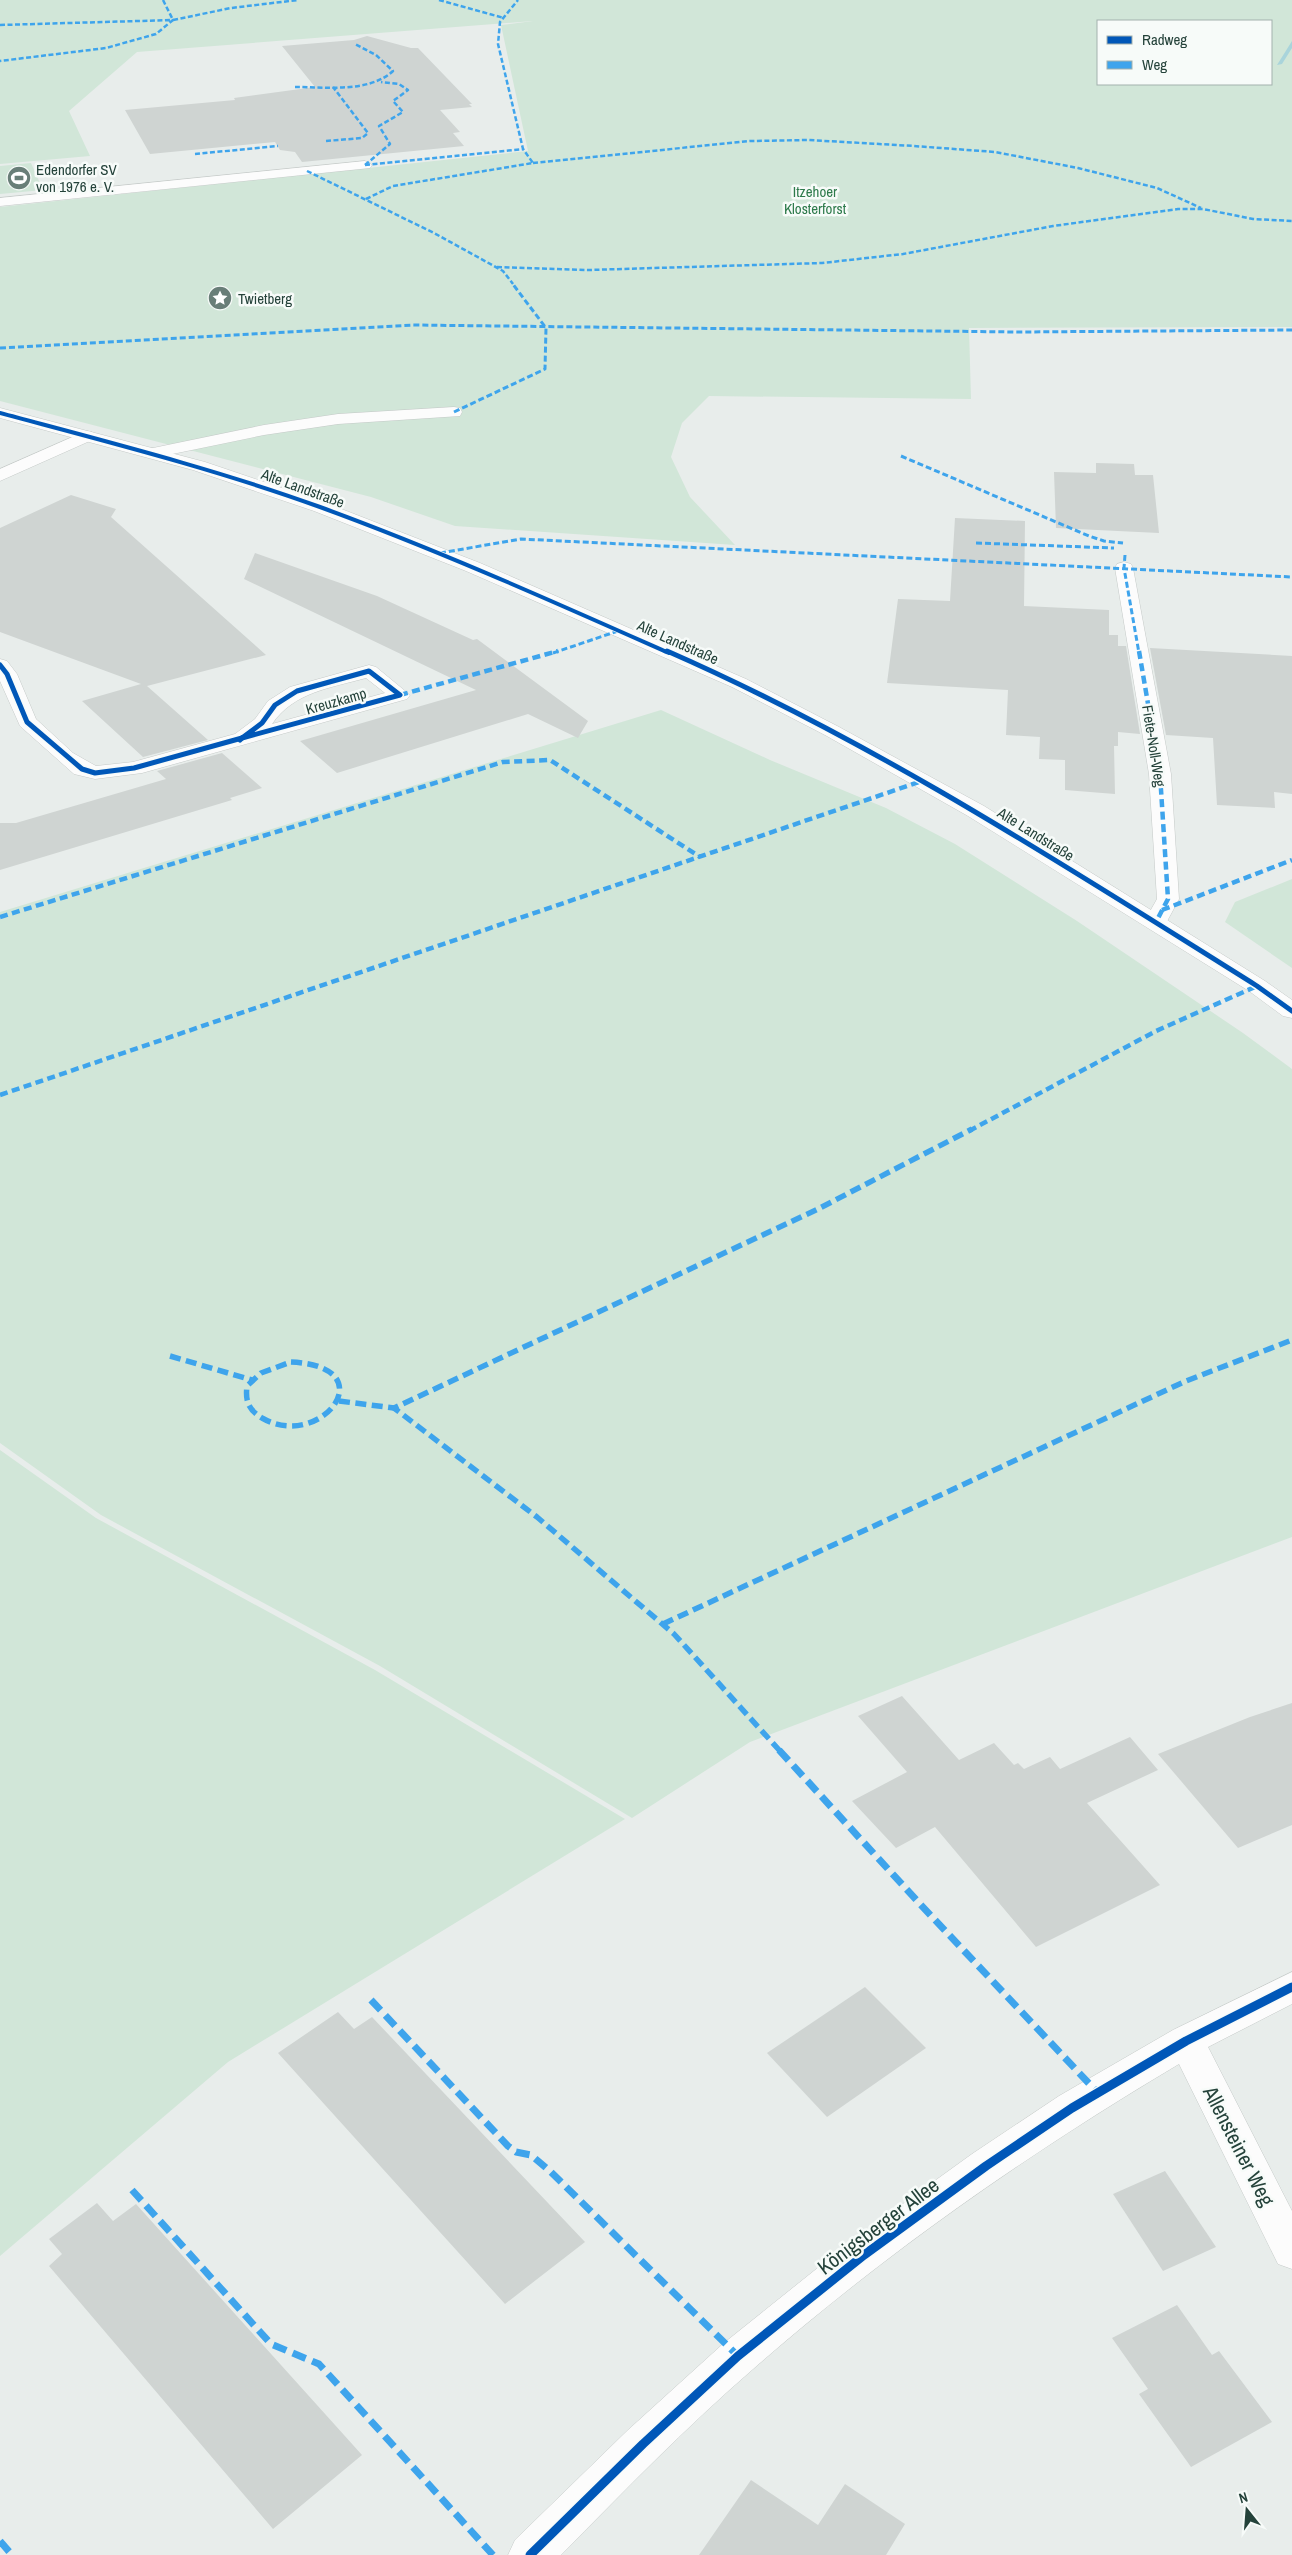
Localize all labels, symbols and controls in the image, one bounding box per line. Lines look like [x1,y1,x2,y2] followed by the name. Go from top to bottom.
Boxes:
[1097,20,1272,85] legend
[1142,29,1187,50] text: Radweg
[1142,54,1167,75] text: Weg
[36,159,117,197] place label: Edendorfer SV von 1976 e. V.
[6,165,32,191] sports icon: Edendorfer SV von 1976 e. V.
[784,181,847,219] park label: Itzehoer Klosterforst
[207,285,233,311] place icon: Twietberg
[238,288,292,309] place label: Twietberg
[258,463,348,513] street label: Alte Landstraße
[633,614,722,669] street label: Alte Landstraße
[303,682,369,720] street label: Kreuzkamp
[1137,704,1171,789] street label: Fiete-Noll-Weg
[993,802,1079,866] street label: Alte Landstraße
[1196,2080,1282,2211] street label: Allensteiner Weg
[811,2171,945,2281] street label: Königsberger Allee
[1222,2485,1272,2535] north arrow
[1237,2488,1250,2507] text: N

